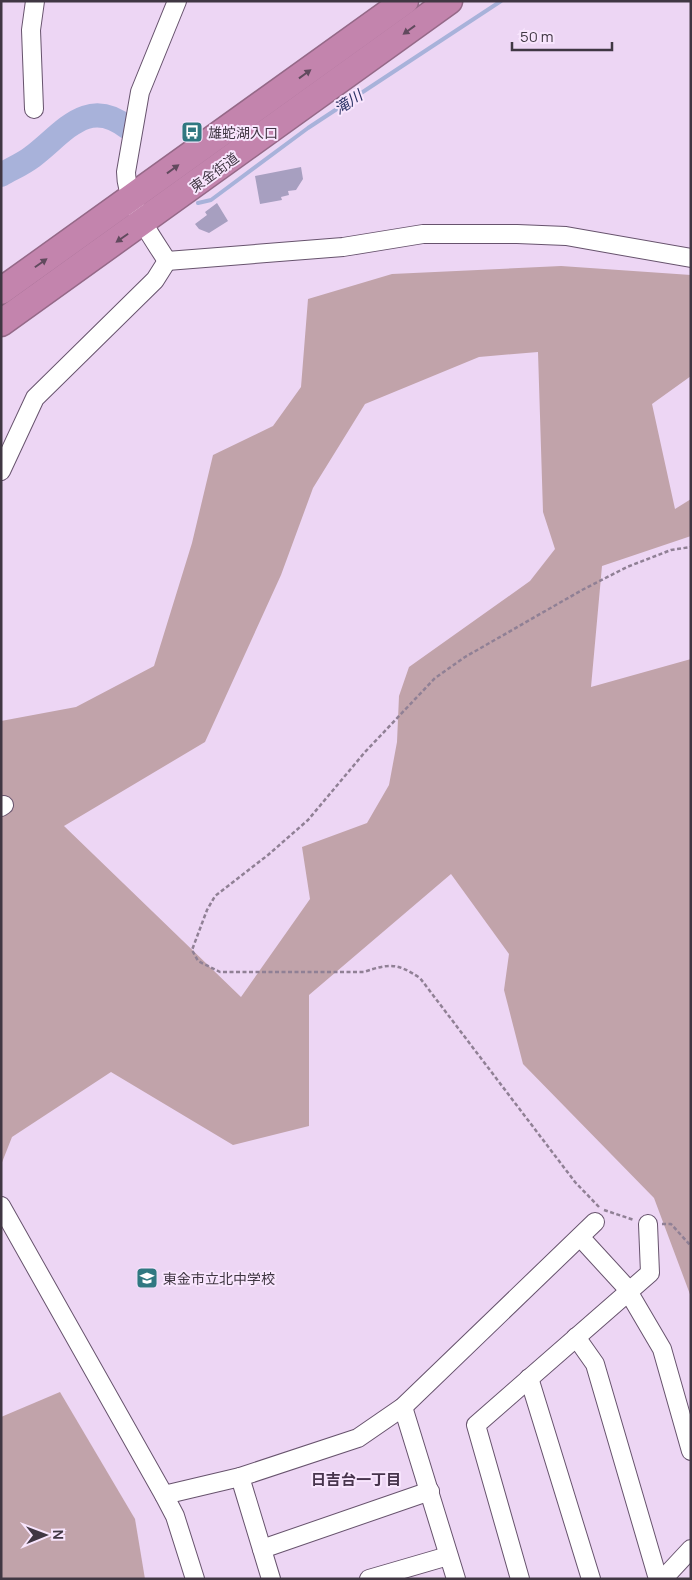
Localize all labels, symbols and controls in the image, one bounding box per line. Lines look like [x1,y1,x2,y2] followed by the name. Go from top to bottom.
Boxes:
[512,20,612,52] scale bar
[402,25,416,35] one-way arrow
[520,26,554,47] text: 50 m
[298,68,311,79] one-way arrow
[330,84,368,119] water label: 滝川
[180,120,204,144] bus stop icon: 雄蛇湖入口
[208,123,278,142] place label: 雄蛇湖入口
[186,148,242,196] street label: 東金街道
[167,164,180,174] one-way arrow
[115,233,128,243] one-way arrow
[34,258,48,268] one-way arrow
[135,1266,159,1290] school or university icon: 東金市立北中学校
[163,1269,275,1288] place label: 東金市立北中学校
[311,1469,401,1490] district label: 日吉台一丁目
[20,1510,70,1560] north arrow
[49,1530,68,1540] text: N

